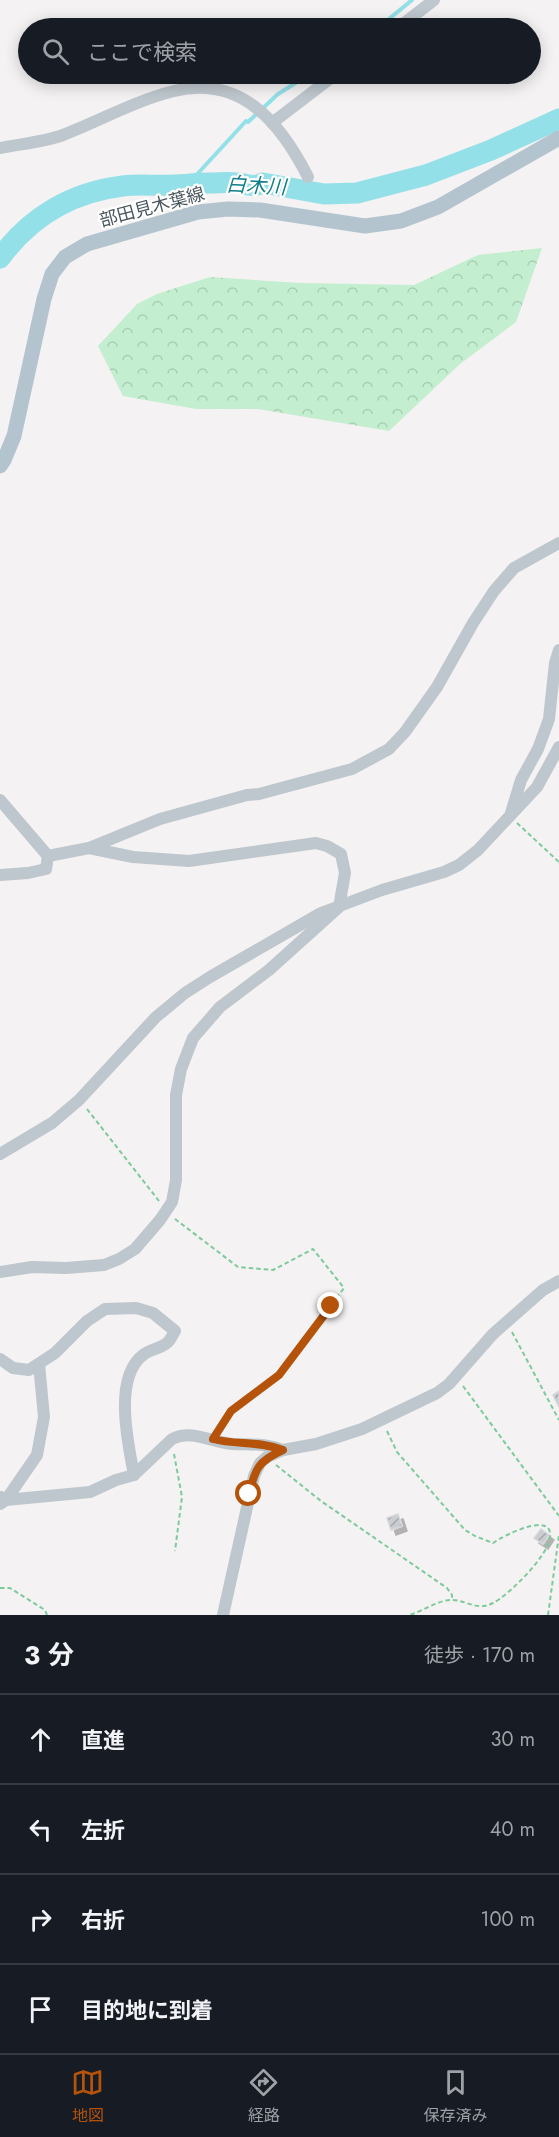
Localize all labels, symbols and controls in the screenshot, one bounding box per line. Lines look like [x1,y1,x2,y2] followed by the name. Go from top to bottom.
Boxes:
[18,18,541,84] search box
[39,35,72,68] icon: search
[87,36,197,68] text: ここで検索
[225,170,289,202] water label: 白木川
[96,180,208,234] street label: 部田見木葉線
[317,1292,343,1318] route end
[235,1480,261,1506] route start
[24,1636,74,1674] text: 3 分
[424,1641,535,1670] text: 徒歩 · 170 m
[24,1723,57,1756] icon: ahead
[81,1724,125,1756] text: 直進
[490,1725,535,1754] text: 30 m
[24,1813,57,1846] icon: left
[81,1814,125,1846] text: 左折
[490,1815,535,1844] text: 40 m
[24,1903,57,1936] icon: right
[81,1904,125,1936] text: 右折
[480,1905,535,1934] text: 100 m
[24,1993,57,2026] icon: arrive
[81,1994,213,2026] text: 目的地に到着
[71,2066,104,2127] tab: 地図
[247,2066,280,2127] tab: 経路
[423,2066,487,2127] tab: 保存済み

